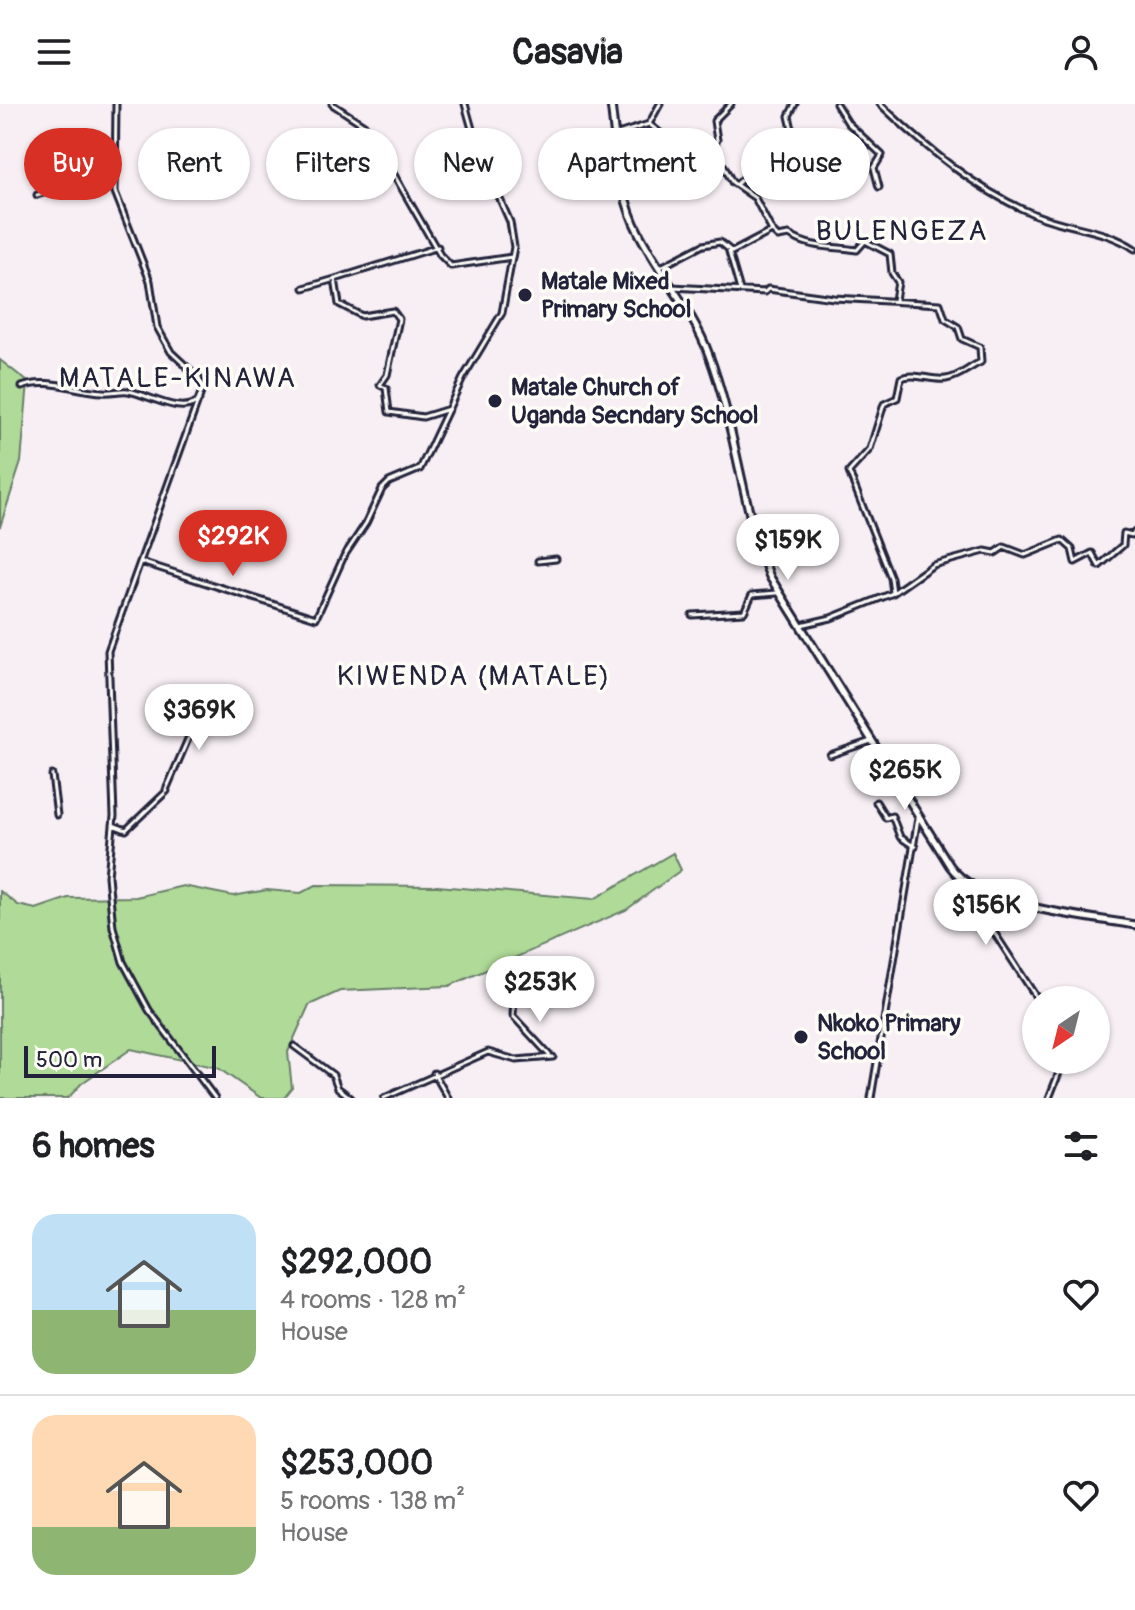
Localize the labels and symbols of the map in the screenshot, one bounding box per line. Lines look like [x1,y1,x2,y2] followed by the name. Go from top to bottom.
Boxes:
[816,214,988,249] district label: BULENGEZA
[541,267,691,324] place label: Matale Mixed Primary School
[516,286,534,304] marker: Matale Mixed Primary School
[59,361,297,396] district label: MATALE-KINAWA
[511,373,759,430] place label: Matale Church of Uganda Secndary School
[486,392,504,410] marker: Matale Church of Uganda Secndary School
[177,510,289,578] pin: $292K
[732,514,844,582] pin: $159K
[337,659,611,694] district label: KIWENDA (MATALE)
[143,684,255,752] pin: $369K
[849,744,961,812] pin: $265K
[930,879,1042,947] pin: $156K
[484,956,596,1024] pin: $253K
[1022,986,1110,1074] north arrow
[817,1009,961,1066] place label: Nkoko Primary School
[792,1028,810,1046] marker: Nkoko Primary School
[24,1042,216,1078] scale bar

